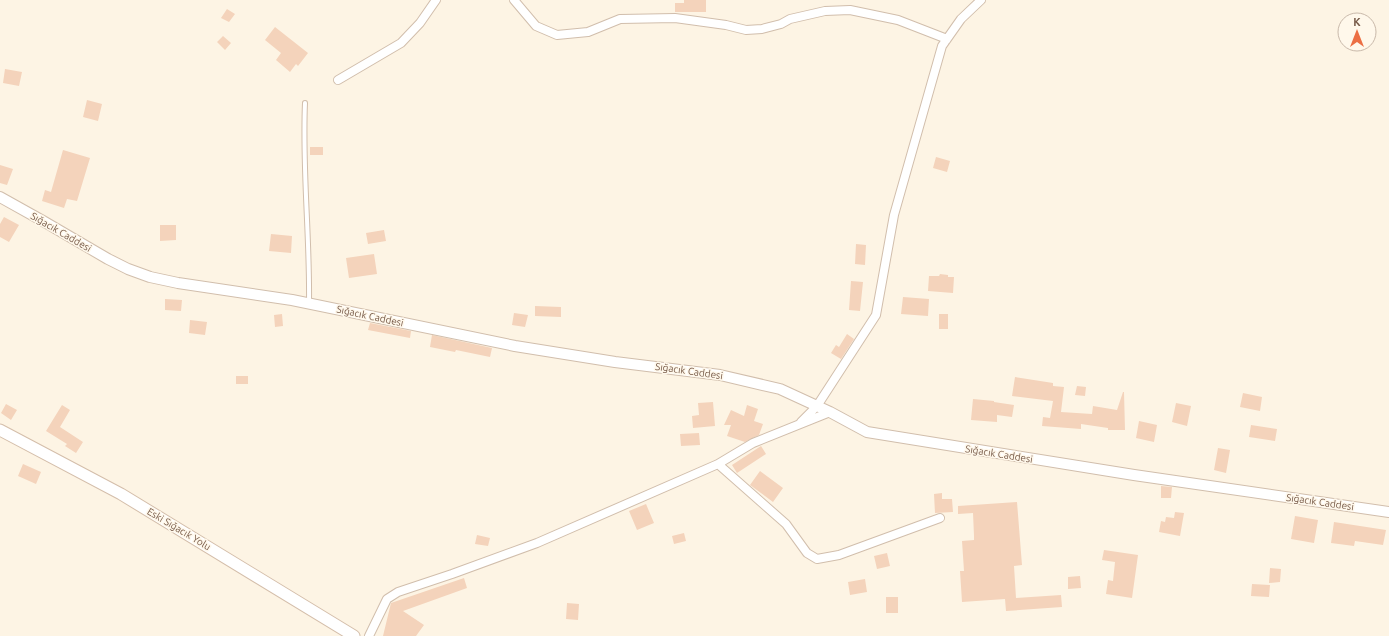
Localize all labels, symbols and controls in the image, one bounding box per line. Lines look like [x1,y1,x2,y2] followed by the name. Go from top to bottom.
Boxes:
[1337,12,1377,52] north arrow
[1353,16,1361,28] text: K
[29,210,93,254] street label: Sığacık Caddesi
[335,304,405,328] street label: Sığacık Caddesi
[654,361,724,381] street label: Sığacık Caddesi
[964,443,1034,465] street label: Sığacık Caddesi
[1285,492,1355,512] street label: Sığacık Caddesi
[145,506,213,552] street label: Eski Sığacık Yolu

